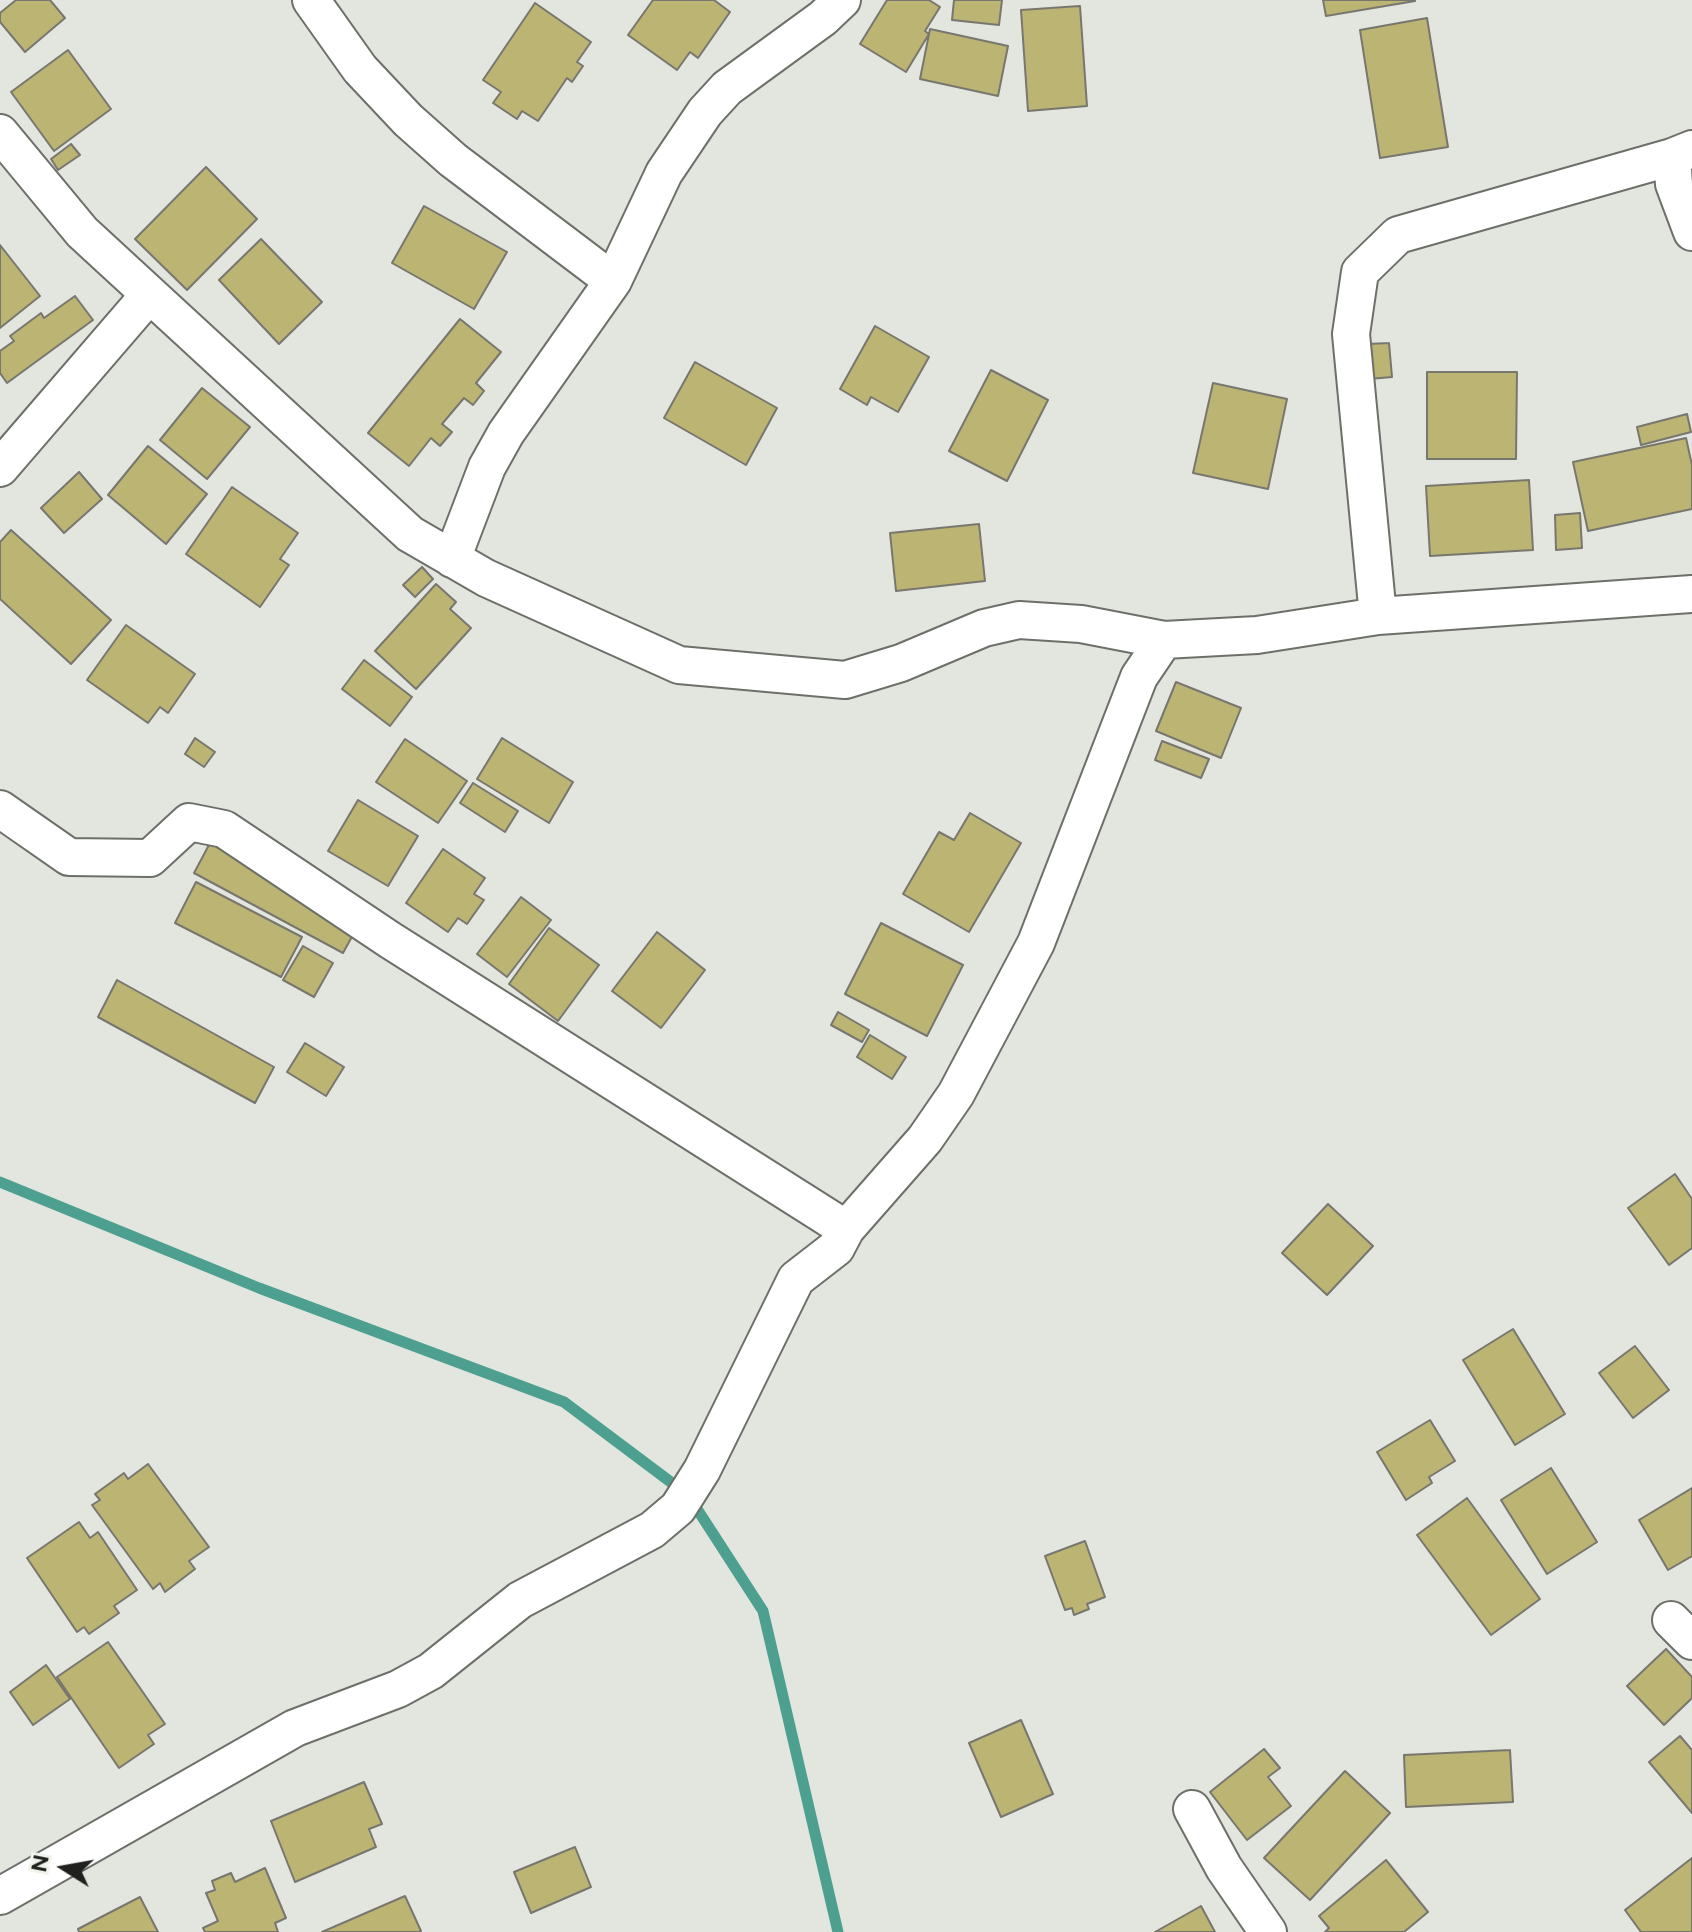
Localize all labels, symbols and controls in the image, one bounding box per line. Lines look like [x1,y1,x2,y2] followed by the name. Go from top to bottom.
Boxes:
[24,1828,104,1908] north arrow
[25,1852,55,1874] text: N

